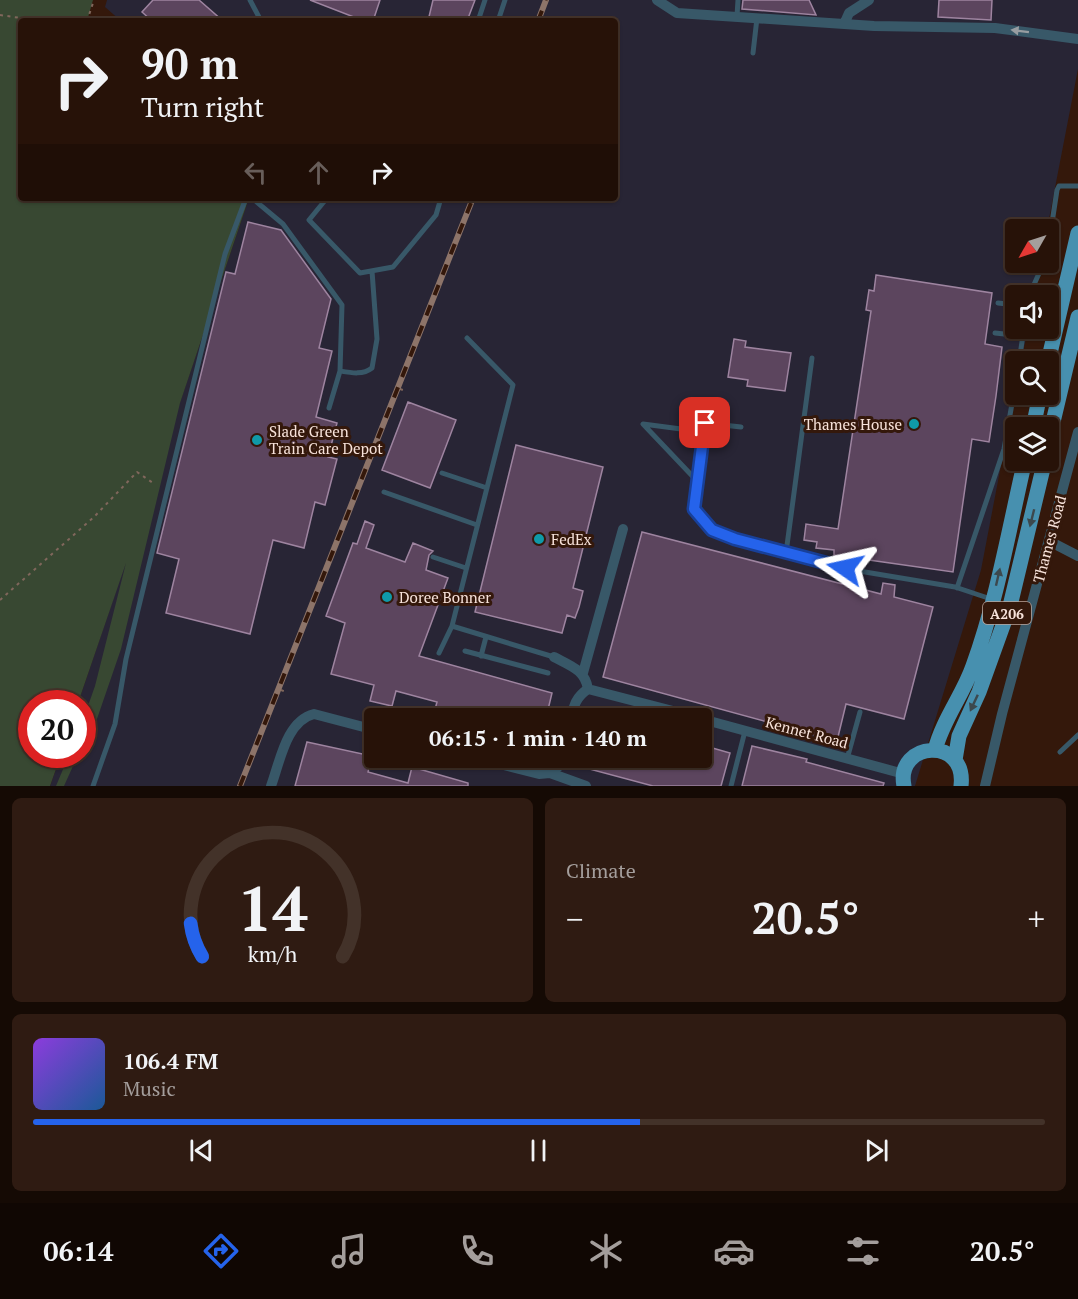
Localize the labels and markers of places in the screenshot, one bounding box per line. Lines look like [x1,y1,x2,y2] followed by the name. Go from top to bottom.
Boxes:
[679,397,730,448] pin
[804,414,902,434] place label: Thames House
[907,417,921,431] marker: Thames House
[269,421,383,458] place label: Slade Green Train Care Depot
[250,433,264,447] marker: Slade Green Train Care Depot
[551,529,592,549] place label: FedEx
[532,532,546,546] marker: FedEx
[399,587,491,607] place label: Doree Bonner
[380,590,394,604] marker: Doree Bonner

